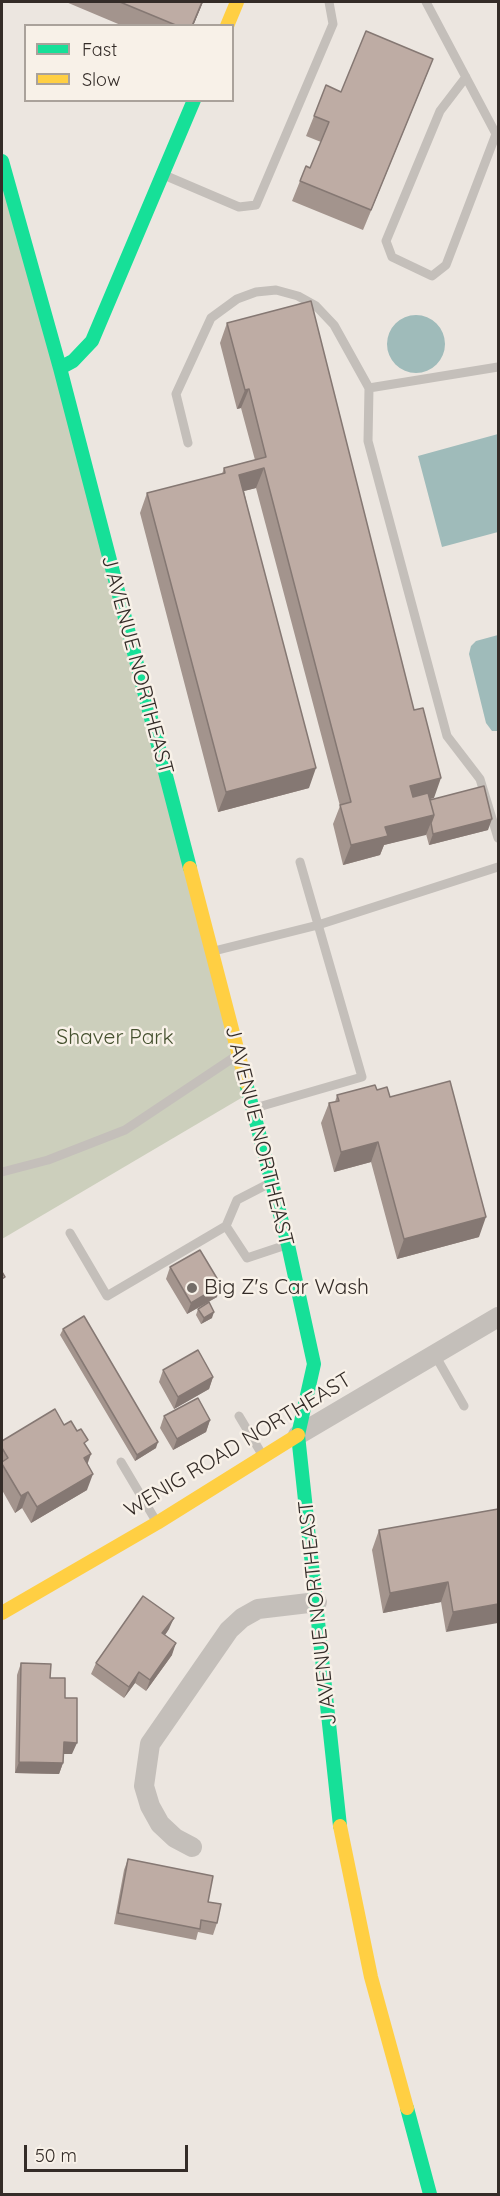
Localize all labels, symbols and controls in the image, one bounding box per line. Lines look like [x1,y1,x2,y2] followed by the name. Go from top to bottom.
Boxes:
[24,24,234,102] legend
[82,38,117,61] text: Fast
[82,68,120,91] text: Slow
[96,553,178,777] street label: J AVENUE NORTHEAST
[219,1023,299,1249] street label: J AVENUE NORTHEAST
[56,1025,174,1051] park label: Shaver Park
[204,1275,369,1301] place label: Big Z's Car Wash
[185,1281,199,1295] marker: Big Z's Car Wash
[120,1367,356,1523] street label: WENIG ROAD NORTHEAST
[294,1499,342,1727] street label: J AVENUE NORTHEAST
[27,2133,190,2171] scale bar
[35,2144,77,2167] text: 50 m

